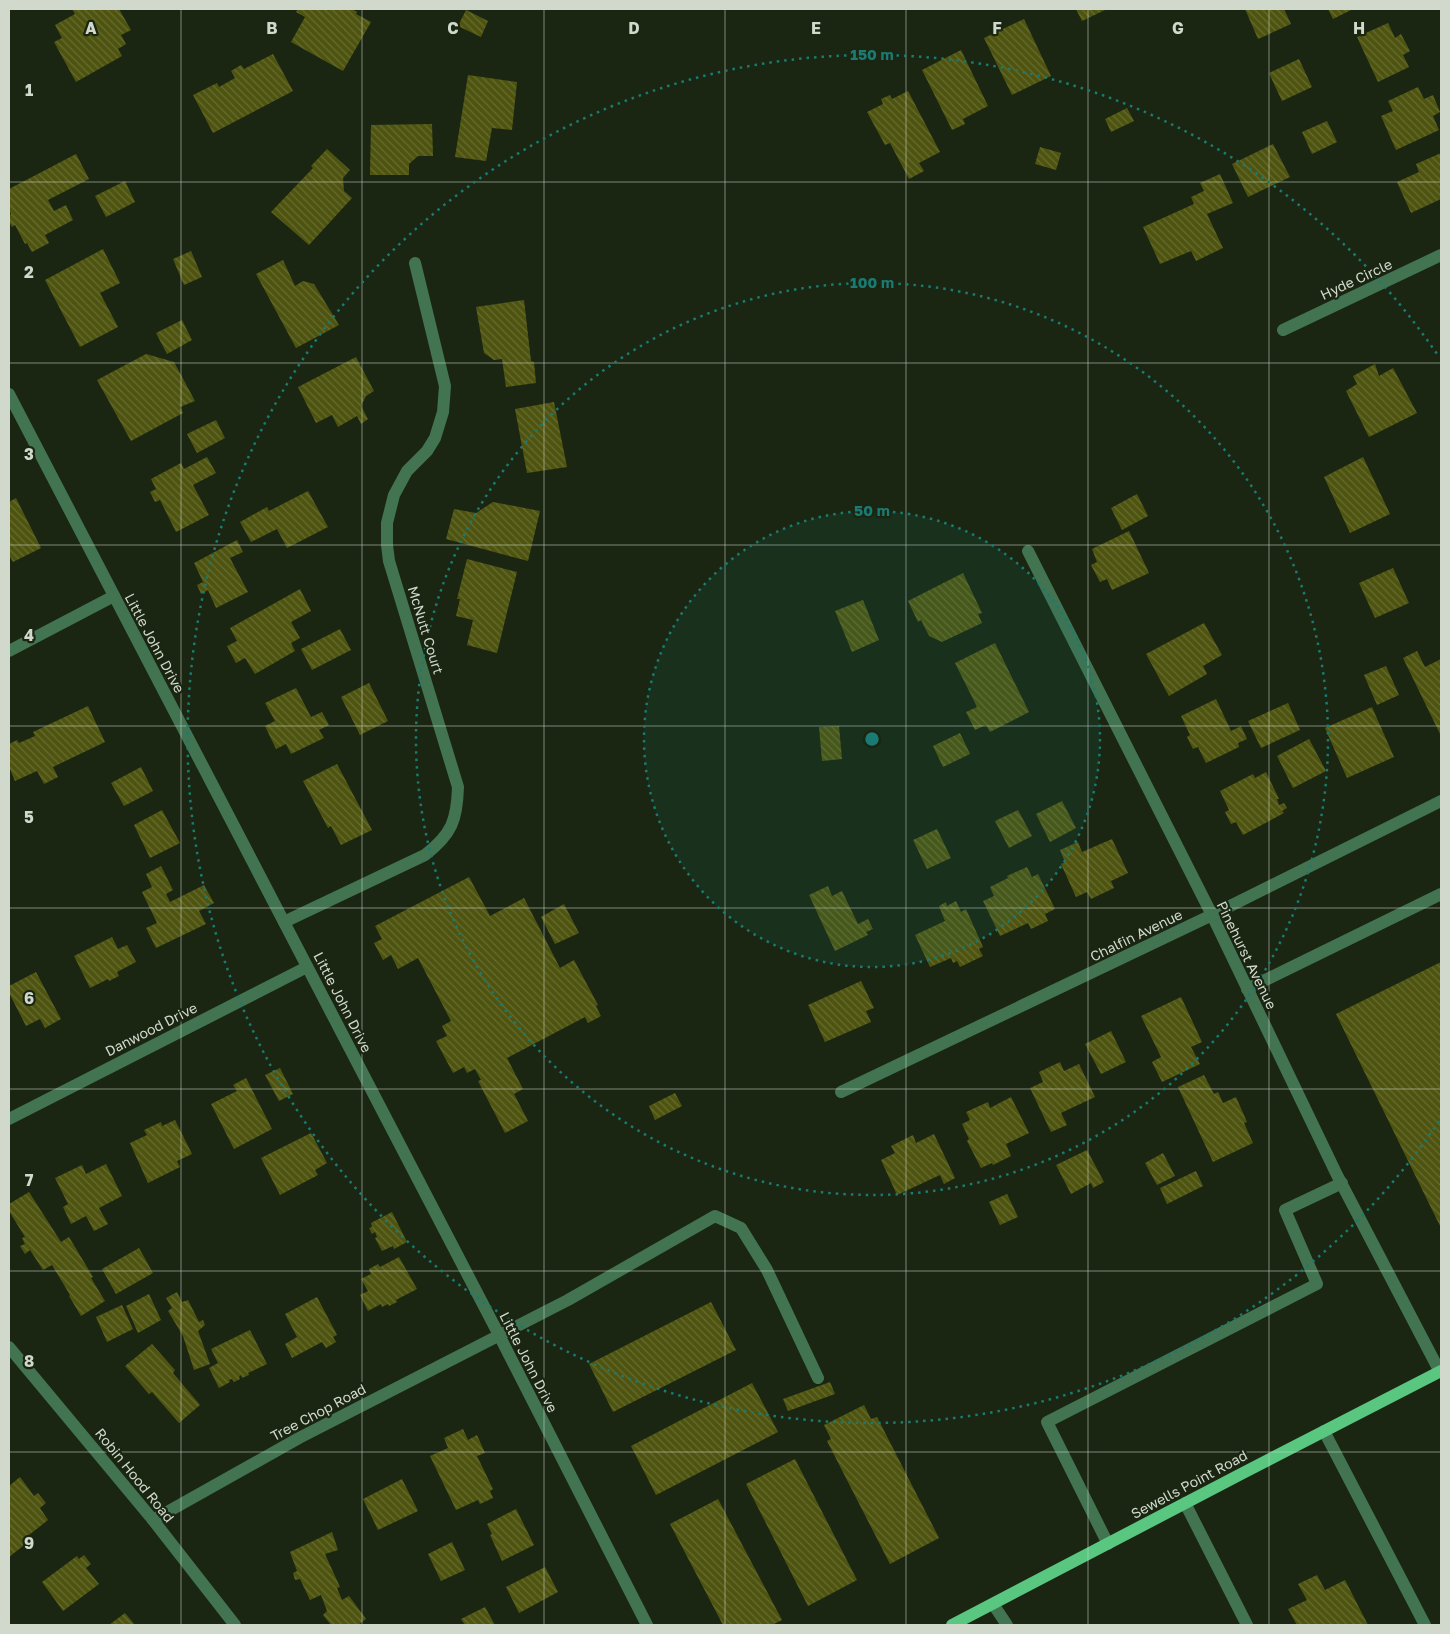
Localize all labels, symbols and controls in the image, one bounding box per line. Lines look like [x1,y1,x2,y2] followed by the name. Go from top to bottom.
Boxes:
[85,18,97,38] text: A
[266,18,278,38] text: B
[447,18,459,38] text: C
[628,18,640,38] text: D
[811,18,821,38] text: E
[992,18,1002,38] text: F
[1172,18,1184,38] text: G
[1353,18,1365,38] text: H
[850,45,894,63] text: 150 m
[25,80,33,100] text: 1
[1317,255,1395,303] street label: Hyde Circle
[24,262,34,282] text: 2
[850,273,894,291] text: 100 m
[24,444,34,464] text: 3
[854,501,890,519] text: 50 m
[405,584,447,676] street label: McNutt Court
[122,590,188,696] street label: Little John Drive
[24,625,34,645] text: 4
[863,730,881,748] centre of rings
[24,807,34,827] text: 5
[1213,898,1281,1012] street label: Pinehurst Avenue
[1087,905,1185,965] street label: Chalfin Avenue
[310,949,376,1055] street label: Little John Drive
[24,988,34,1008] text: 6
[102,999,200,1059] street label: Danwood Drive
[25,1170,34,1190] text: 7
[496,1309,562,1415] street label: Little John Drive
[24,1351,34,1371] text: 8
[267,1380,369,1444] street label: Tree Chop Road
[92,1425,178,1525] street label: Robin Hood Road
[1128,1446,1250,1522] street label: Sewells Point Road
[24,1533,34,1553] text: 9

